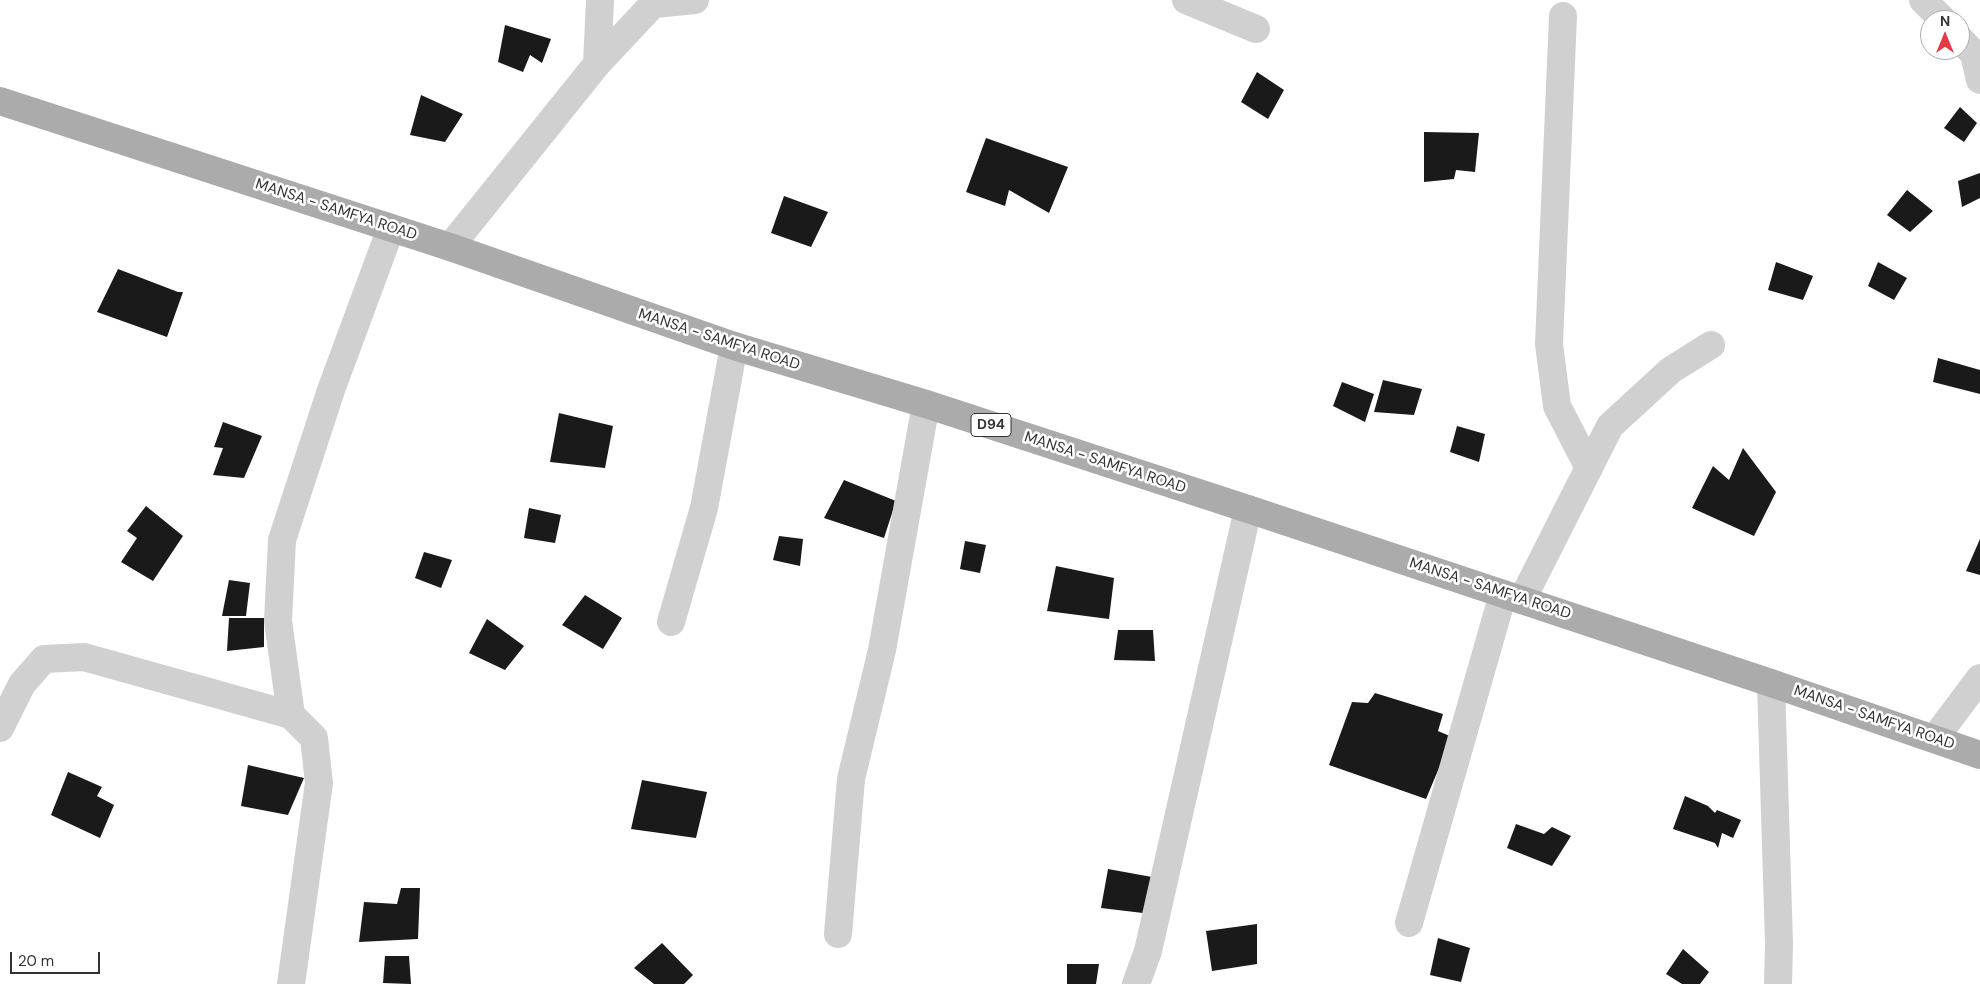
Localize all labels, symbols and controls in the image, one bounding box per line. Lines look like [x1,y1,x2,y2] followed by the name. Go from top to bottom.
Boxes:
[1920,10,1970,60] north arrow
[1940,12,1950,30] text: N
[253,175,419,245] street label: MANSA - SAMFYA ROAD
[636,305,802,375] street label: MANSA - SAMFYA ROAD
[971,414,1011,436] road number: D94
[1022,428,1188,498] street label: MANSA - SAMFYA ROAD
[1407,554,1573,624] street label: MANSA - SAMFYA ROAD
[1791,682,1957,754] street label: MANSA - SAMFYA ROAD
[12,942,102,974] scale bar
[18,951,54,971] text: 20 m

